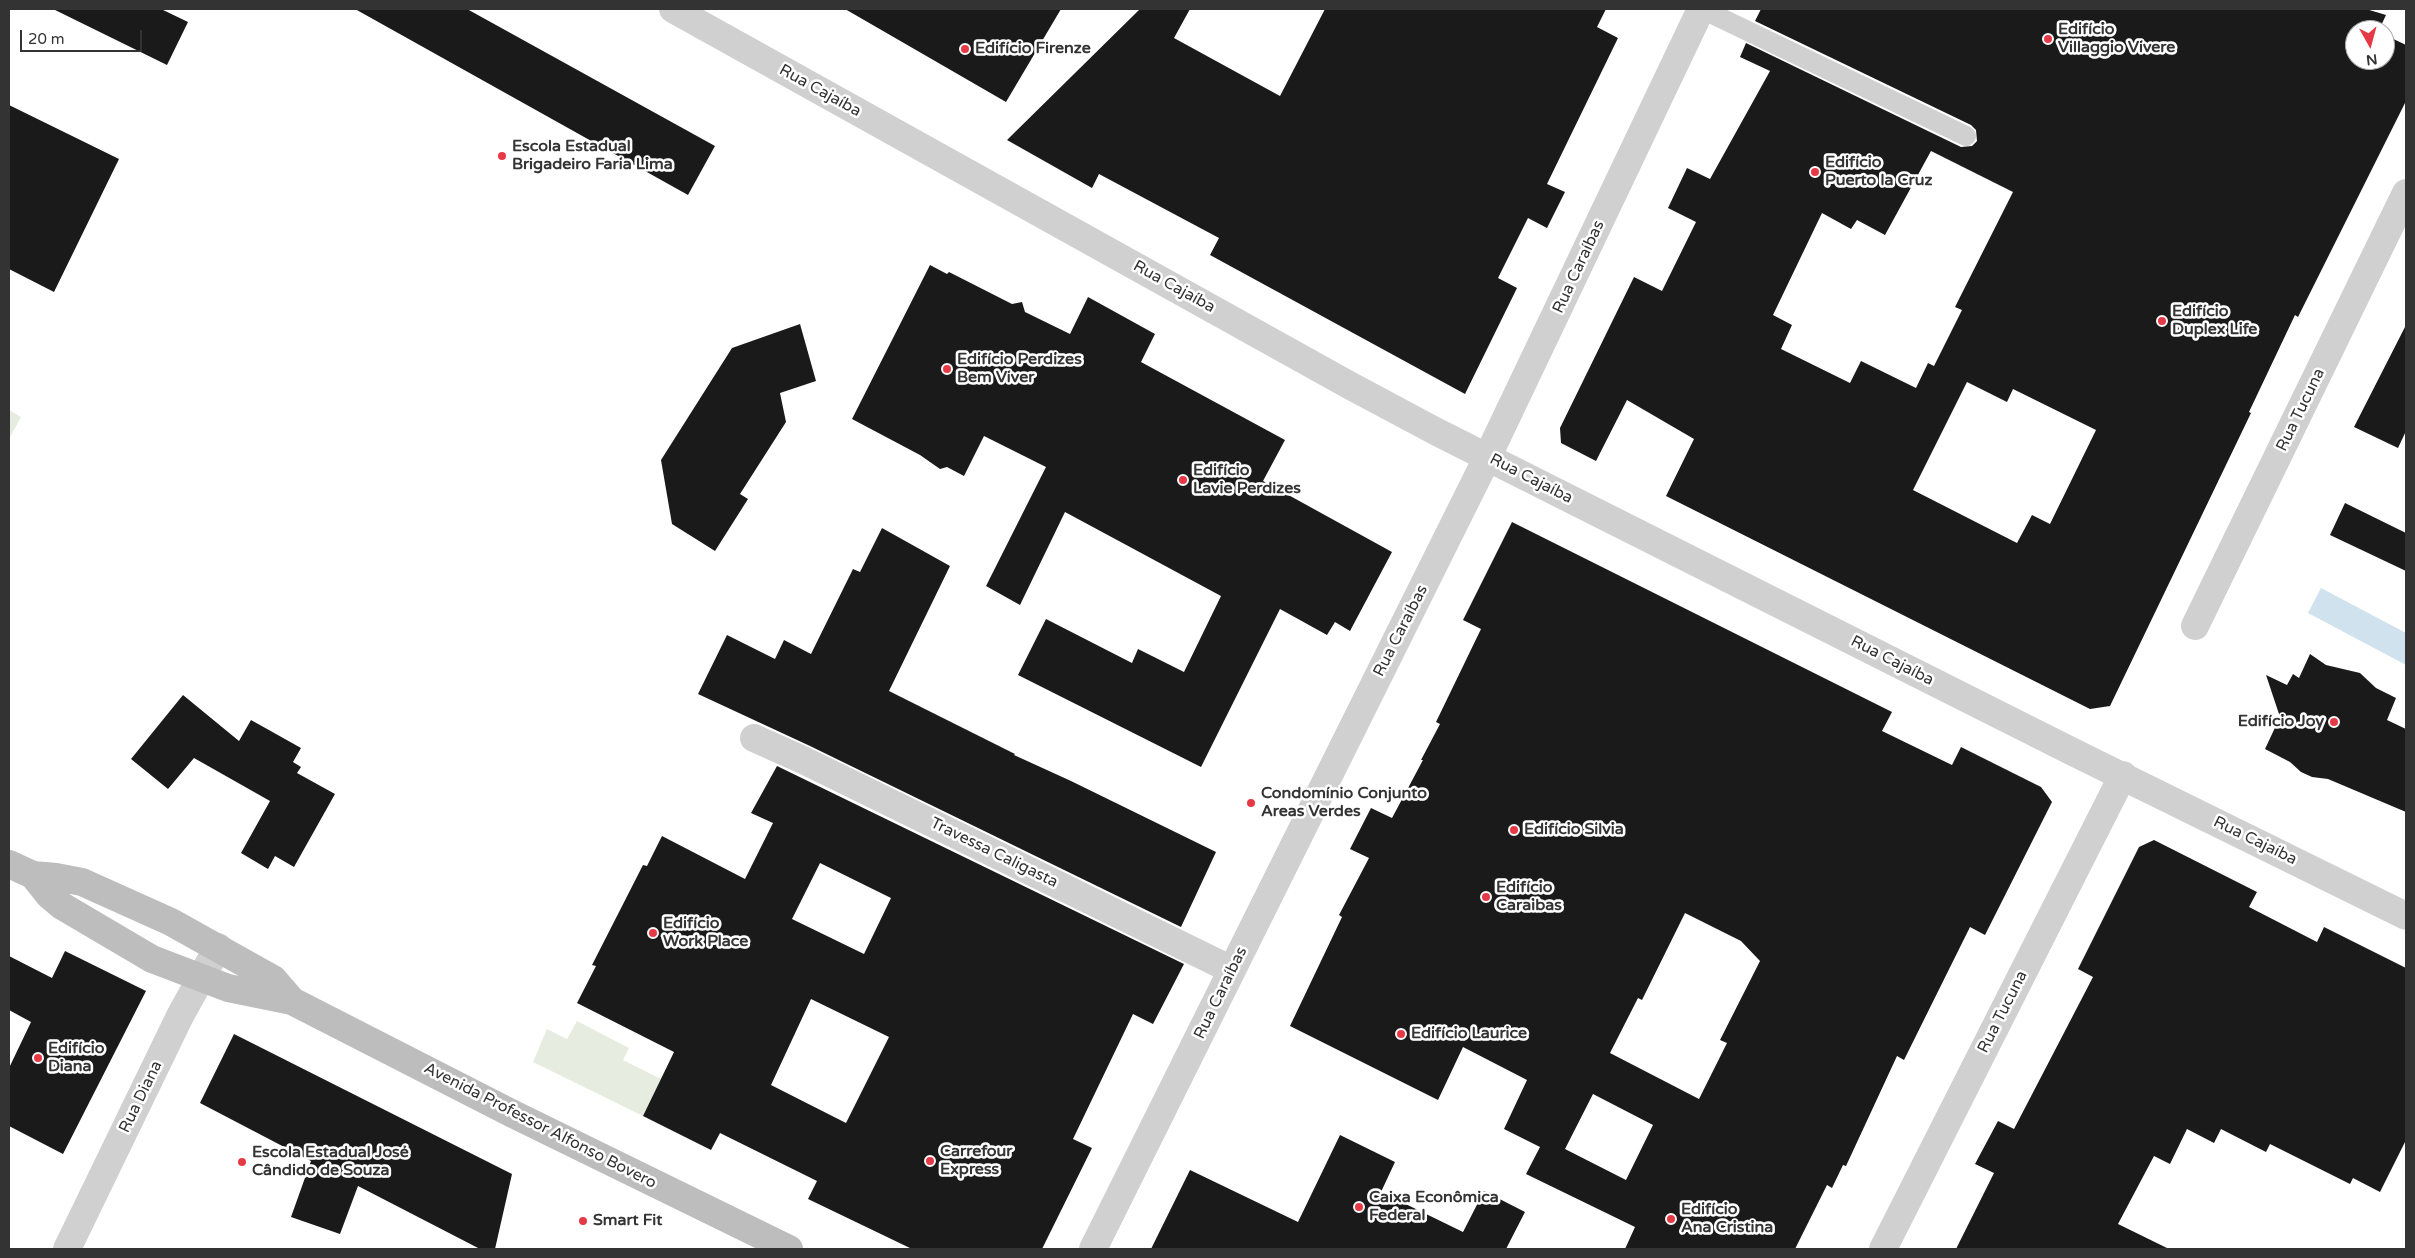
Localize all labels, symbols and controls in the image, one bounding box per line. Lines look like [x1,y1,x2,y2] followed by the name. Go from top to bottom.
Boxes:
[22,20,145,52] scale bar
[2058,20,2175,58] place label: Edifício Villaggio Vivere
[2345,20,2395,70] north arrow
[28,30,65,48] text: 20 m
[2042,33,2054,45] marker: Edifício Villaggio Vivere
[975,39,1091,59] place label: Edifício Firenze
[959,43,971,55] marker: Edifício Firenze
[2365,50,2378,69] text: N
[776,61,864,121] street label: Rua Cajaíba
[512,137,673,175] place label: Escola Estadual Brigadeiro Faria Lima
[496,150,508,162] marker: Escola Estadual Brigadeiro Faria Lima
[1825,153,1932,191] place label: Edifício Puerto la Cruz
[1809,166,1821,178] marker: Edifício Puerto la Cruz
[1549,218,1609,316] street label: Rua Caraíbas
[1130,257,1218,317] street label: Rua Cajaíba
[2172,302,2257,340] place label: Edifício Duplex Life
[2156,315,2168,327] marker: Edifício Duplex Life
[957,350,1082,388] place label: Edifício Perdizes Bem Viver
[941,363,953,375] marker: Edifício Perdizes Bem Viver
[2273,365,2329,455] street label: Rua Tucuna
[1486,450,1576,508] street label: Rua Cajaíba
[1193,461,1301,499] place label: Edifício Lavie Perdizes
[1177,474,1189,486] marker: Edifício Lavie Perdizes
[1370,582,1432,680] street label: Rua Caraíbas
[1847,632,1937,690] street label: Rua Cajaíba
[2238,712,2324,732] place label: Edifício Joy
[2328,716,2340,728] marker: Edifício Joy
[1261,784,1427,822] place label: Condomínio Conjunto Areas Verdes
[1245,797,1257,809] marker: Condomínio Conjunto Areas Verdes
[2210,813,2300,869] street label: Rua Cajaíba
[927,814,1061,892] street label: Travessa Caligasta
[1524,820,1624,840] place label: Edifício Silvia
[1508,824,1520,836] marker: Edifício Silvia
[1496,878,1562,916] place label: Edifício Caraibas
[1480,891,1492,903] marker: Edifício Caraibas
[663,914,748,952] place label: Edifício Work Place
[647,927,659,939] marker: Edifício Work Place
[1190,944,1252,1042] street label: Rua Caraíbas
[1974,968,2032,1056] street label: Rua Tucuna
[1411,1024,1527,1044] place label: Edifício Laurice
[1395,1028,1407,1040] marker: Edifício Laurice
[48,1039,104,1077] place label: Edifício Diana
[32,1052,44,1064] marker: Edifício Diana
[115,1058,167,1136] street label: Rua Diana
[421,1059,659,1193] street label: Avenida Professor Alfonso Bovero
[940,1142,1012,1180] place label: Carrefour Express
[252,1143,409,1181] place label: Escola Estadual José Cândido de Souza
[924,1155,936,1167] marker: Carrefour Express
[236,1156,248,1168] marker: Escola Estadual José Cândido de Souza
[1369,1188,1499,1226] place label: Caixa Econômica Federal
[1681,1200,1773,1238] place label: Edifício Ana Cristina
[1353,1201,1365,1213] marker: Caixa Econômica Federal
[593,1211,662,1231] place label: Smart Fit
[1665,1213,1677,1225] marker: Edifício Ana Cristina
[577,1215,589,1227] marker: Smart Fit

